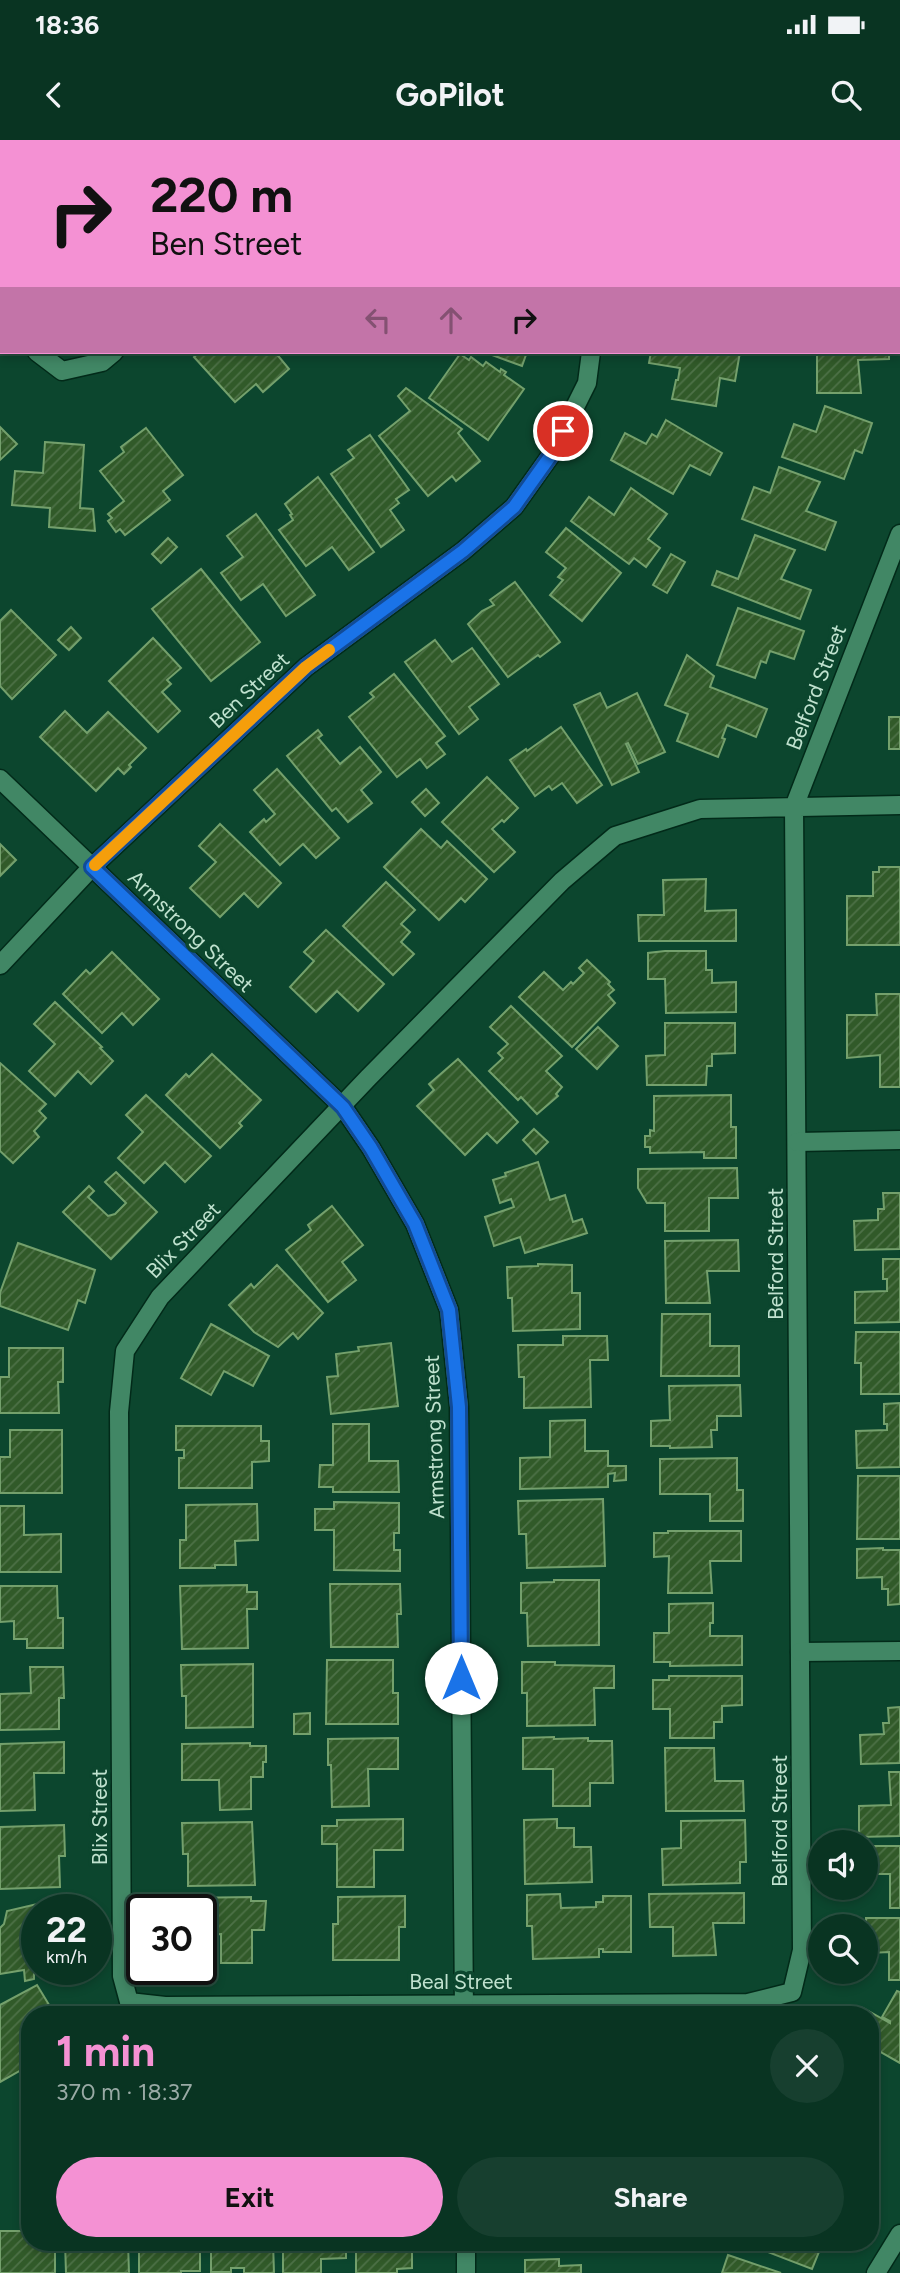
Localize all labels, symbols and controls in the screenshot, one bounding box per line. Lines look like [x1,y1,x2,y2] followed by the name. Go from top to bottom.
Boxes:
[35,9,99,41] text: 18:36
[35,76,73,114] icon: back
[395,76,505,114] text: GoPilot
[827,76,865,114] icon: search
[150,165,293,224] text: 220 m
[35,168,126,259] icon: right
[150,225,302,263] text: Ben Street
[359,301,397,339] icon: left
[432,301,470,339] icon: ahead
[505,301,543,339] icon: right
[533,401,593,461] pin
[544,412,582,450] icon: arrive
[781,621,851,753] street label: Belford Street
[204,647,294,733] street label: Ben Street
[123,865,259,997] street label: Armstrong Street
[763,1188,788,1320] street label: Belford Street
[141,1197,225,1283] street label: Blix Street
[419,1354,449,1520] street label: Armstrong Street
[424,1641,498,1715] position arrow
[767,1755,792,1887] street label: Belford Street
[87,1769,112,1865] street label: Blix Street
[808,1830,878,1984] map controls
[808,1830,878,1900] button: sound
[126,1894,217,1985] speed limit sign: 30
[46,1909,87,1951] text: 22
[808,1914,878,1984] button: search
[46,1946,87,1968] text: km/h
[409,1969,513,1994] street label: Beal Street
[56,2026,155,2077] text: 1 min
[770,2029,844,2103] button: close
[56,2078,192,2106] text: 370 m · 18:37
[56,2157,443,2237] button: Exit
[457,2157,844,2237] button: Share

